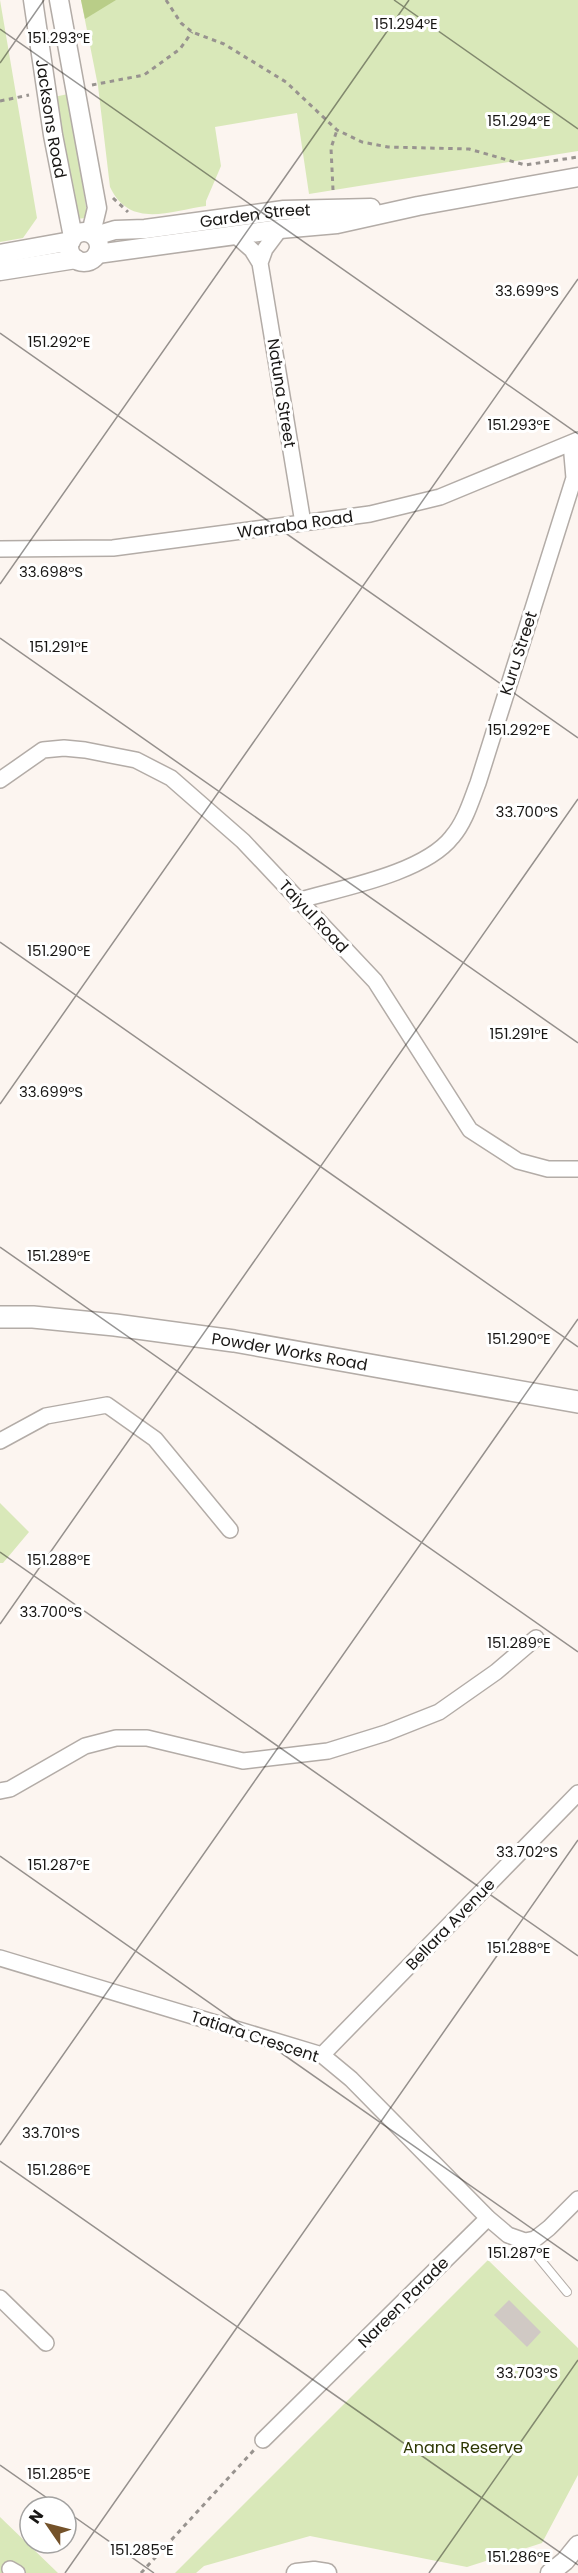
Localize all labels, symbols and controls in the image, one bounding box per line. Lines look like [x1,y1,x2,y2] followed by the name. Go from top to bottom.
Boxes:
[374,13,438,34] text: 151.294°E
[28,27,90,48] text: 151.293°E
[30,58,72,180] street label: Jacksons Road
[487,110,551,131] text: 151.294°E
[198,198,311,233] street label: Garden Street
[495,280,559,301] text: 33.699°S
[28,331,90,352] text: 151.292°E
[262,337,302,450] street label: Natuna Street
[488,414,550,435] text: 151.293°E
[236,505,354,544] street label: Warraba Road
[19,561,83,582] text: 33.698°S
[494,608,543,698] street label: Kuru Street
[30,636,88,657] text: 151.291°E
[488,719,550,740] text: 151.292°E
[496,801,558,822] text: 33.700°S
[274,875,354,958] street label: Taiyul Road
[27,940,91,961] text: 151.290°E
[490,1023,548,1044] text: 151.291°E
[19,1081,83,1102] text: 33.699°S
[27,1245,91,1266] text: 151.289°E
[210,1327,369,1376] street label: Powder Works Road
[487,1328,551,1349] text: 151.290°E
[27,1549,91,1570] text: 151.288°E
[20,1601,82,1622] text: 33.700°S
[487,1632,551,1653] text: 151.289°E
[496,1841,558,1862] text: 33.702°S
[28,1854,90,1875] text: 151.287°E
[401,1873,500,1975] street label: Bellara Avenue
[487,1937,551,1958] text: 151.288°E
[188,2005,322,2068] street label: Tatiara Crescent
[22,2122,80,2143] text: 33.701°S
[27,2159,91,2180] text: 151.286°E
[488,2242,550,2263] text: 151.287°E
[353,2252,454,2353] street label: Nareen Parade
[496,2362,558,2383] text: 33.703°S
[403,2436,523,2459] park label: Anana Reserve
[27,2463,91,2484] text: 151.285°E
[18,2495,78,2555] north arrow
[23,2505,49,2528] text: N
[110,2539,174,2560] text: 151.285°E
[487,2546,551,2567] text: 151.286°E

